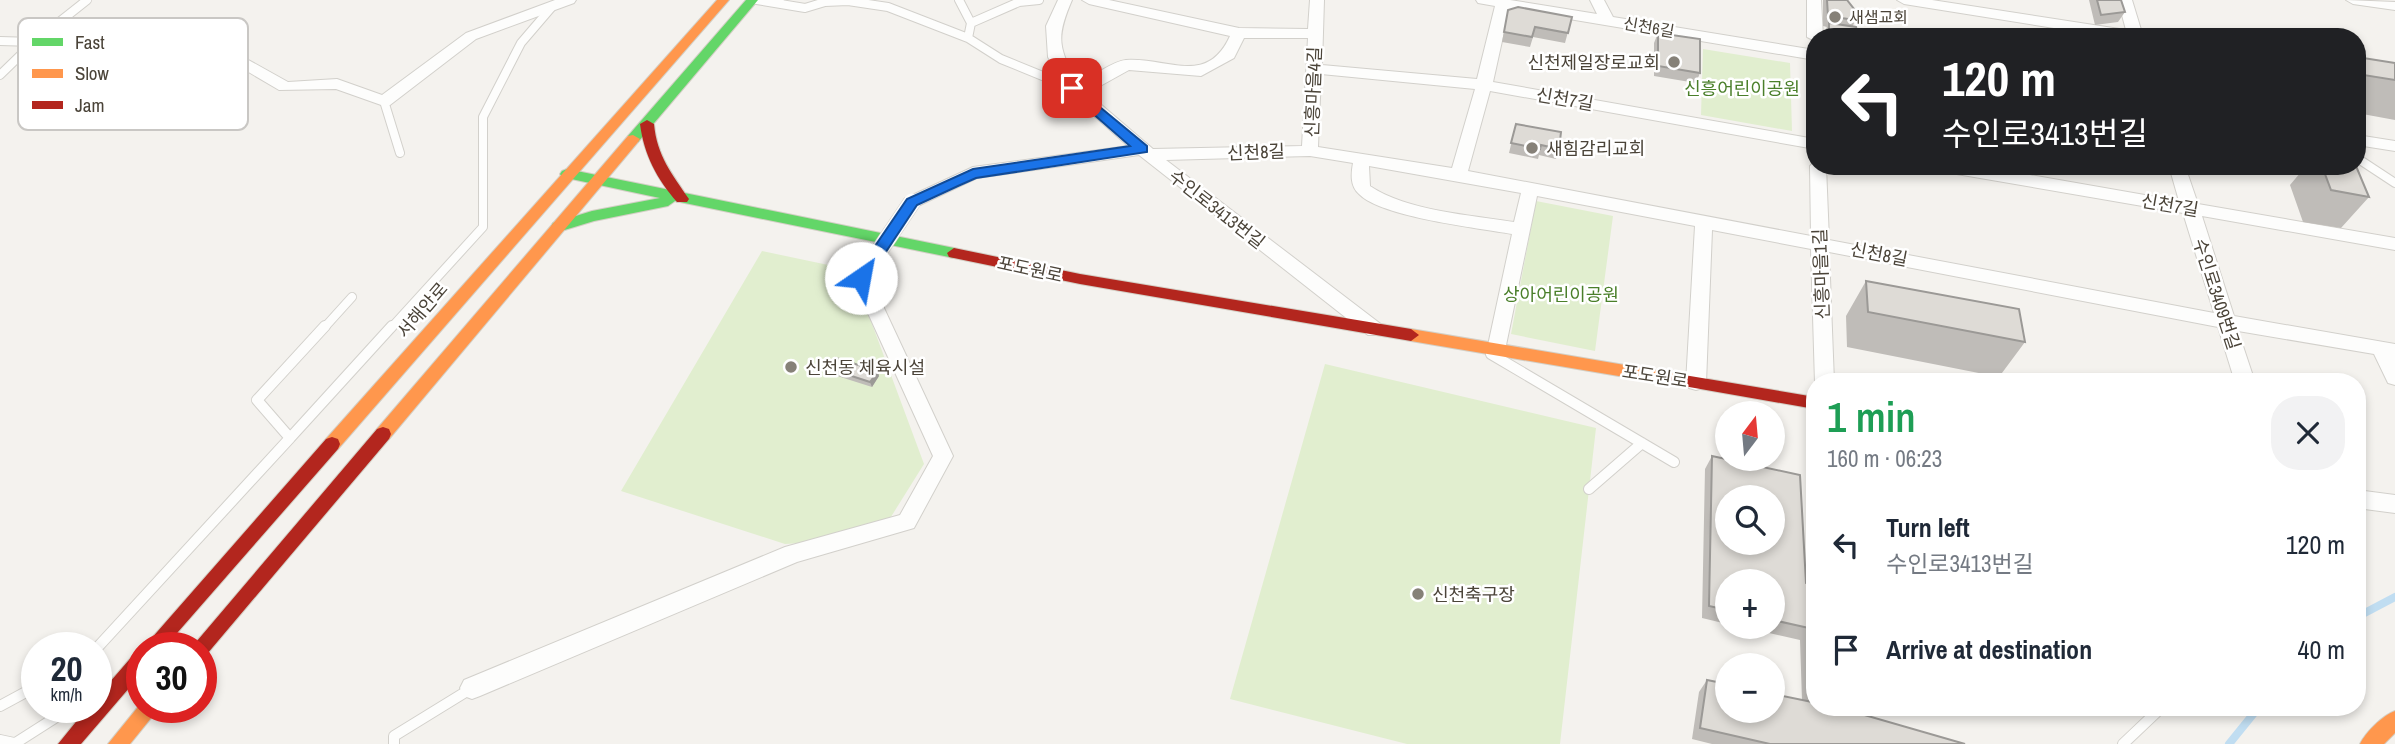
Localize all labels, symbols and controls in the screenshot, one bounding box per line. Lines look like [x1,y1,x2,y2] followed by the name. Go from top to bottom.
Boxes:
[1849,6,1908,28] place label: 새샘교회
[1827,9,1843,25] marker: 새샘교회
[1622,12,1676,42] street label: 신천6길
[18,18,248,130] legend
[75,29,105,55] text: Fast
[1942,45,2056,111] text: 120 m
[1299,46,1327,138] street label: 신흥마을4길
[1528,50,1660,75] place label: 신천제일장로교회
[1666,54,1682,70] marker: 신천제일장로교회
[1827,56,1918,147] icon: left
[1042,58,1102,118] pin
[75,60,110,86] text: Slow
[1053,69,1091,107] icon: arrive
[1684,76,1800,101] park label: 신흥어린이공원
[1534,82,1596,116] street label: 신천7길
[75,92,104,118] text: Jam
[1942,112,2148,155] text: 수인로3413번길
[1546,136,1645,161] place label: 새힘감리교회
[1227,138,1285,166] street label: 신천8길
[1524,140,1540,156] marker: 새힘감리교회
[1164,164,1270,254] street label: 수인로3413번길
[2139,188,2201,222] street label: 신천7길
[1807,228,1835,320] street label: 신흥마을1길
[2187,235,2247,353] street label: 수인로3409번길
[1848,236,1910,272] street label: 신천8길
[824,241,898,315] position arrow
[995,250,1065,288] street label: 포도원로
[391,277,453,343] street label: 서해안로
[1503,282,1619,307] park label: 상아어린이공원
[805,355,925,380] place label: 신천동 체육시설
[1620,358,1690,394] street label: 포도원로
[783,359,799,375] marker: 신천동 체육시설
[1827,389,1916,445] text: 1 min
[2271,396,2345,470] button: close
[1715,401,1785,471] north arrow
[1715,401,1785,723] map controls
[1827,443,1942,474] text: 160 m · 06:23
[1715,485,1785,555] button: search
[1886,510,1970,545] text: Turn left
[1827,526,1865,564] icon: left
[2286,527,2345,562] text: 120 m
[1886,548,2034,579] text: 수인로3413번길
[1715,569,1785,639] button: +
[1432,582,1515,607] place label: 신천축구장
[1410,586,1426,602] marker: 신천축구장
[1827,631,1865,669] icon: arrive
[126,632,217,723] speed limit sign: 30
[1886,632,2092,667] text: Arrive at destination
[2298,632,2345,667] text: 40 m
[51,645,82,692] text: 20
[1715,653,1785,723] button: −
[51,682,83,707] text: km/h

